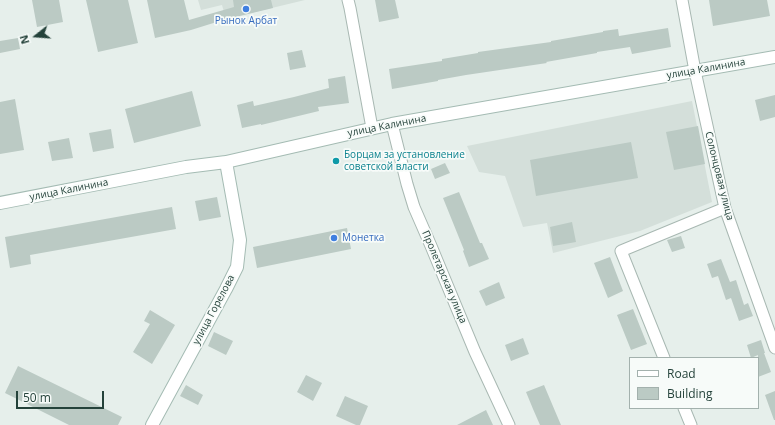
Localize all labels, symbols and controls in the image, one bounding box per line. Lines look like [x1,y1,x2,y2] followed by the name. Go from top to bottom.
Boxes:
[241,4,251,14] marker: Рынок Арбат
[215,15,277,27] place label: Рынок Арбат
[16,16,56,56] north arrow
[16,33,33,46] text: N
[666,56,746,82] street label: улица Калинина
[347,112,427,140] street label: улица Калинина
[702,130,736,222] street label: Солонцовая улица
[344,149,465,172] place label: Борцам за установление советской власти
[331,156,341,166] marker: Борцам за установление советской власти
[29,176,109,204] street label: улица Калинина
[419,229,469,325] street label: Пролетарская улица
[342,232,384,244] place label: Монетка
[329,233,339,243] marker: Монетка
[191,273,237,347] street label: улица Горелова
[629,357,759,409] legend
[667,365,696,382] text: Road
[18,383,106,409] scale bar
[667,385,712,402] text: Building
[23,389,51,406] text: 50 m

